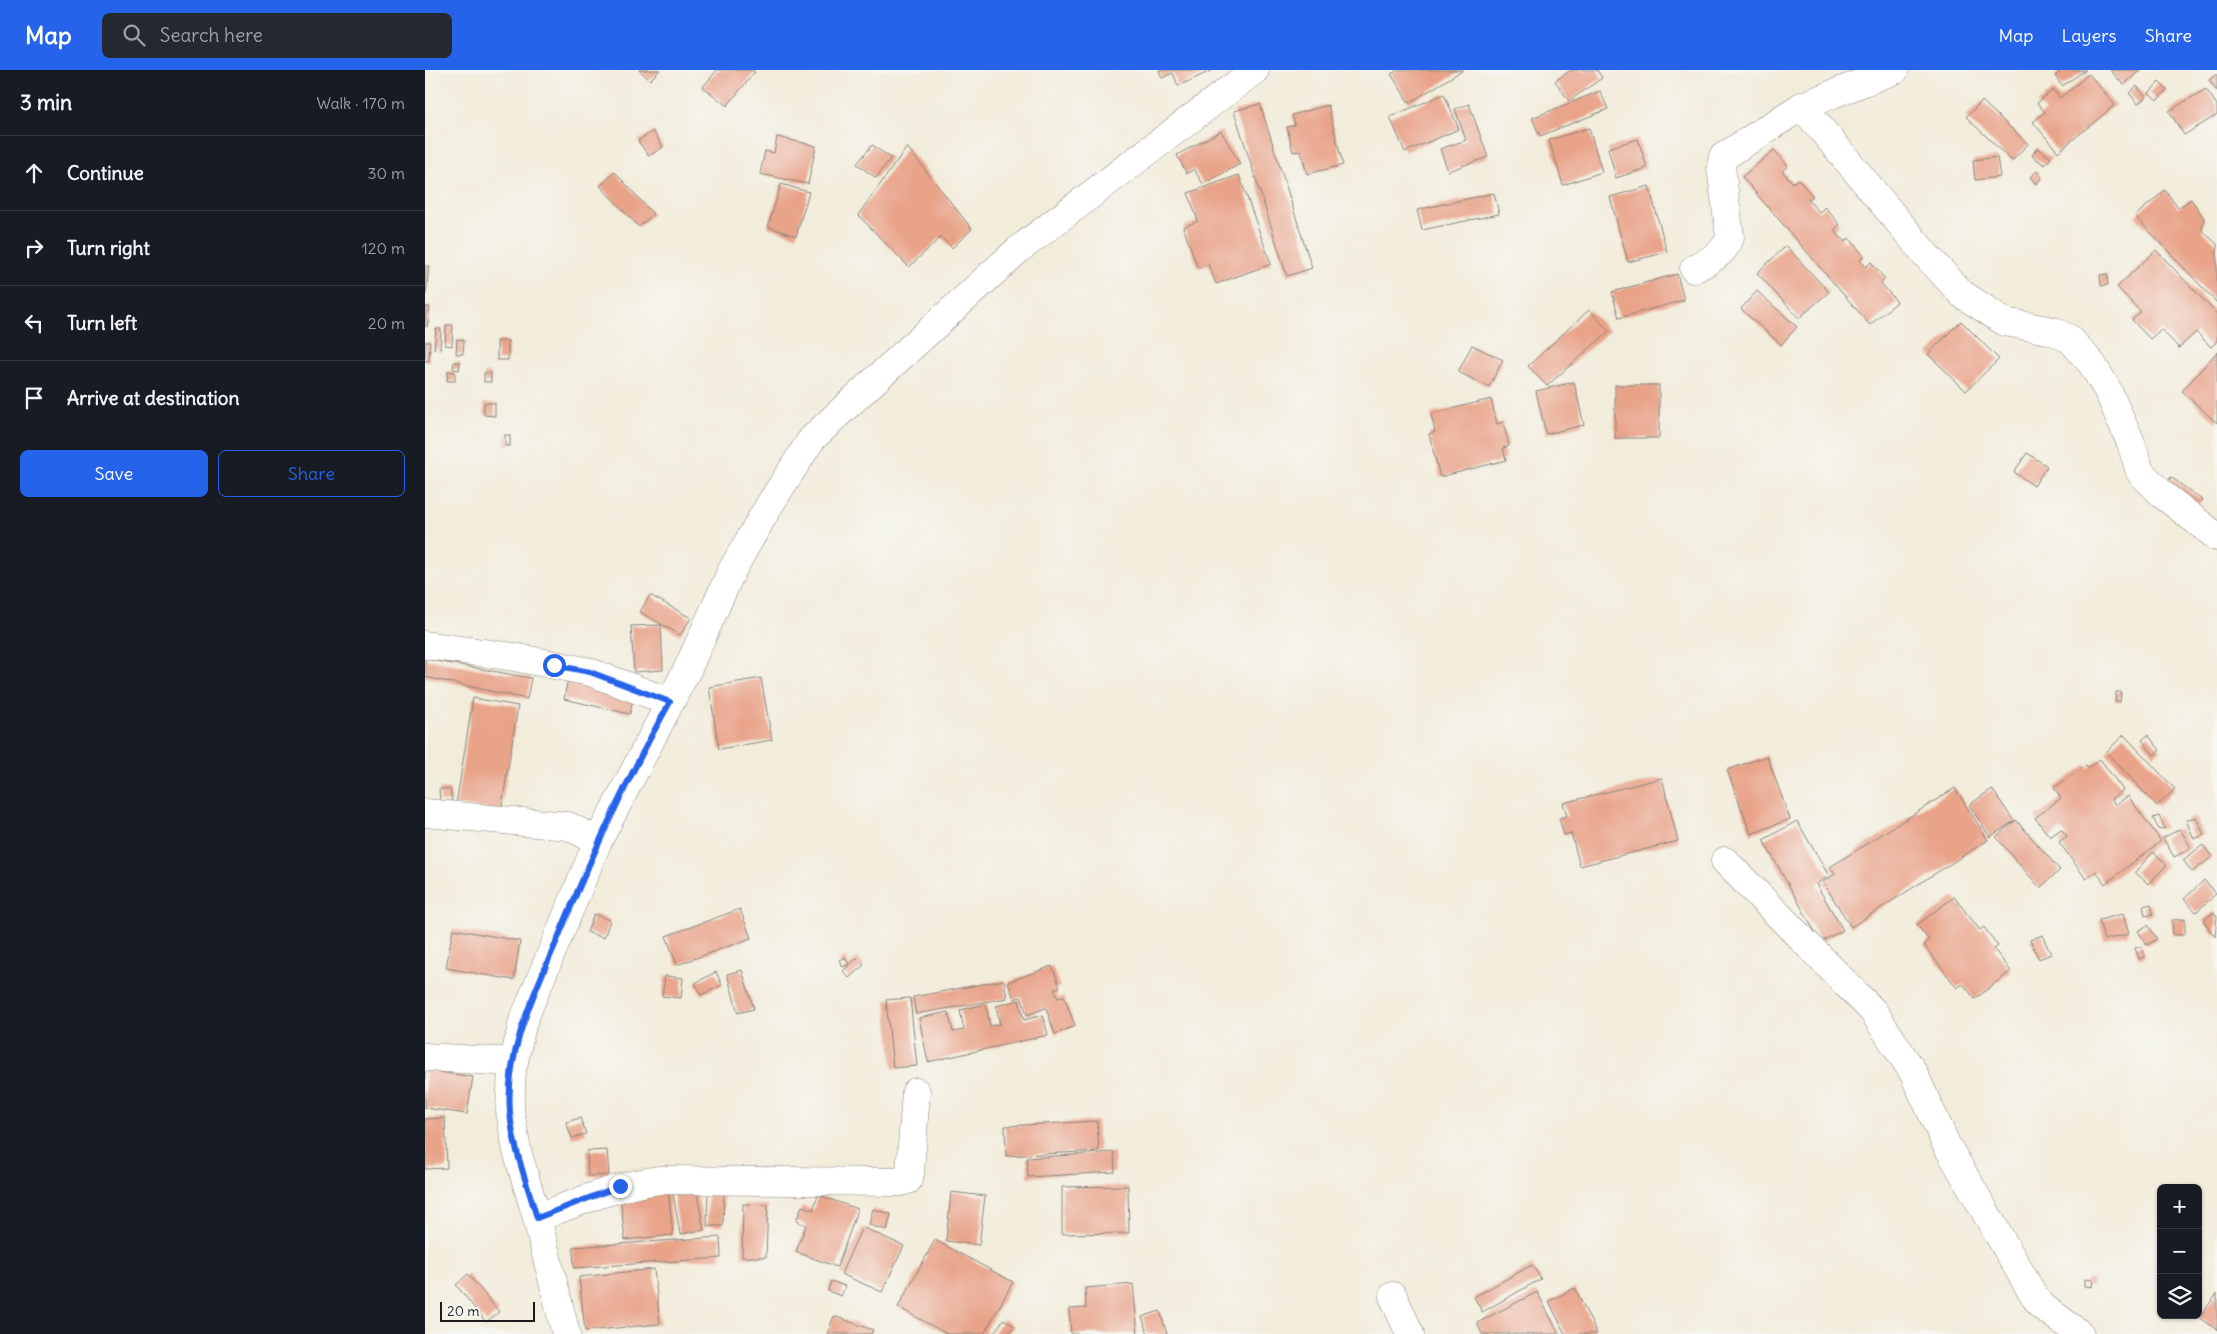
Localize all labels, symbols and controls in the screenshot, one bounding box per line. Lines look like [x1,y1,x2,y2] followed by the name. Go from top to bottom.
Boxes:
[102,13,452,58] search box
[25,20,72,50] text: Map
[120,21,148,49] icon: search
[160,23,263,47] text: Search here
[1998,24,2033,47] text: Map
[2061,24,2117,47] text: Layers
[2145,24,2192,47] text: Share
[20,89,72,116] text: 3 min
[316,93,405,113] text: Walk · 170 m
[20,159,48,187] icon: ahead
[67,161,144,185] text: Continue
[368,163,405,183] text: 30 m
[20,234,48,262] icon: right
[67,236,150,260] text: Turn right
[362,238,405,258] text: 120 m
[20,309,48,337] icon: left
[67,311,137,335] text: Turn left
[368,313,405,333] text: 20 m
[20,384,48,412] icon: arrive
[67,386,240,410] text: Arrive at destination
[20,450,208,497] button: Save
[218,450,405,497] button: Share
[543,654,566,677] route start
[609,1175,632,1198] route end
[2157,1184,2202,1319] map controls
[2157,1184,2202,1229] button: +
[2157,1229,2202,1274] button: −
[2157,1274,2202,1319] button: layers
[440,1299,535,1322] scale bar
[447,1302,480,1320] text: 20 m

